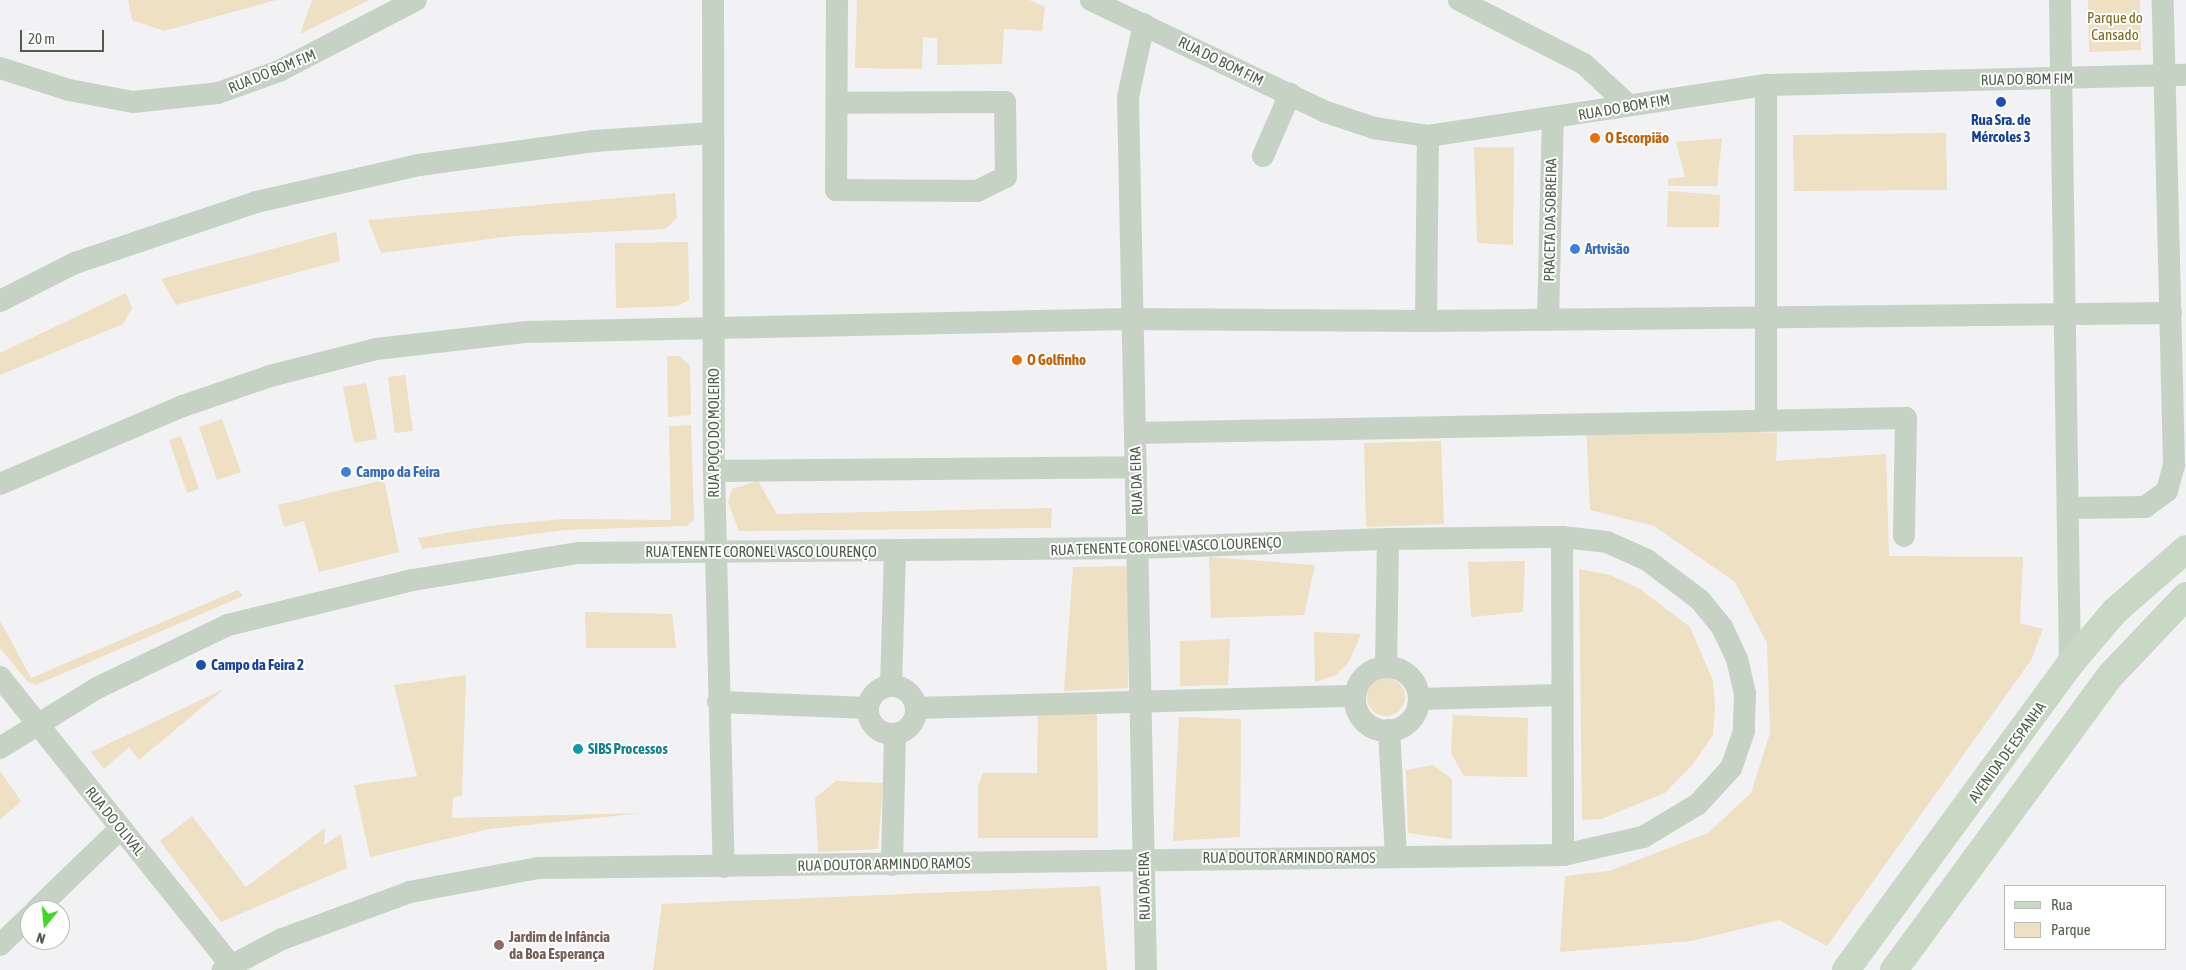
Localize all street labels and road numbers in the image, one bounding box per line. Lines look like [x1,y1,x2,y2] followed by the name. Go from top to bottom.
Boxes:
[1175,33,1267,89] street label: RUA DO BOM FIM
[226,45,318,97] street label: RUA DO BOM FIM
[1980,69,2074,89] street label: RUA DO BOM FIM
[1577,90,1671,124] street label: RUA DO BOM FIM
[1540,158,1560,282] street label: PRACETA DA SOBREIRA
[705,368,723,498] street label: RUA POÇO DO MOLEIRO
[1126,446,1146,516] street label: RUA DA EIRA
[1050,533,1282,559] street label: RUA TENENTE CORONEL VASCO LOURENÇO
[645,543,877,561] street label: RUA TENENTE CORONEL VASCO LOURENÇO
[1965,698,2049,806] street label: AVENIDA DE ESPANHA
[82,783,148,859] street label: RUA DO OLIVAL
[1202,849,1376,867] street label: RUA DOUTOR ARMINDO RAMOS
[1134,852,1154,920] street label: RUA DA EIRA
[797,853,971,875] street label: RUA DOUTOR ARMINDO RAMOS

